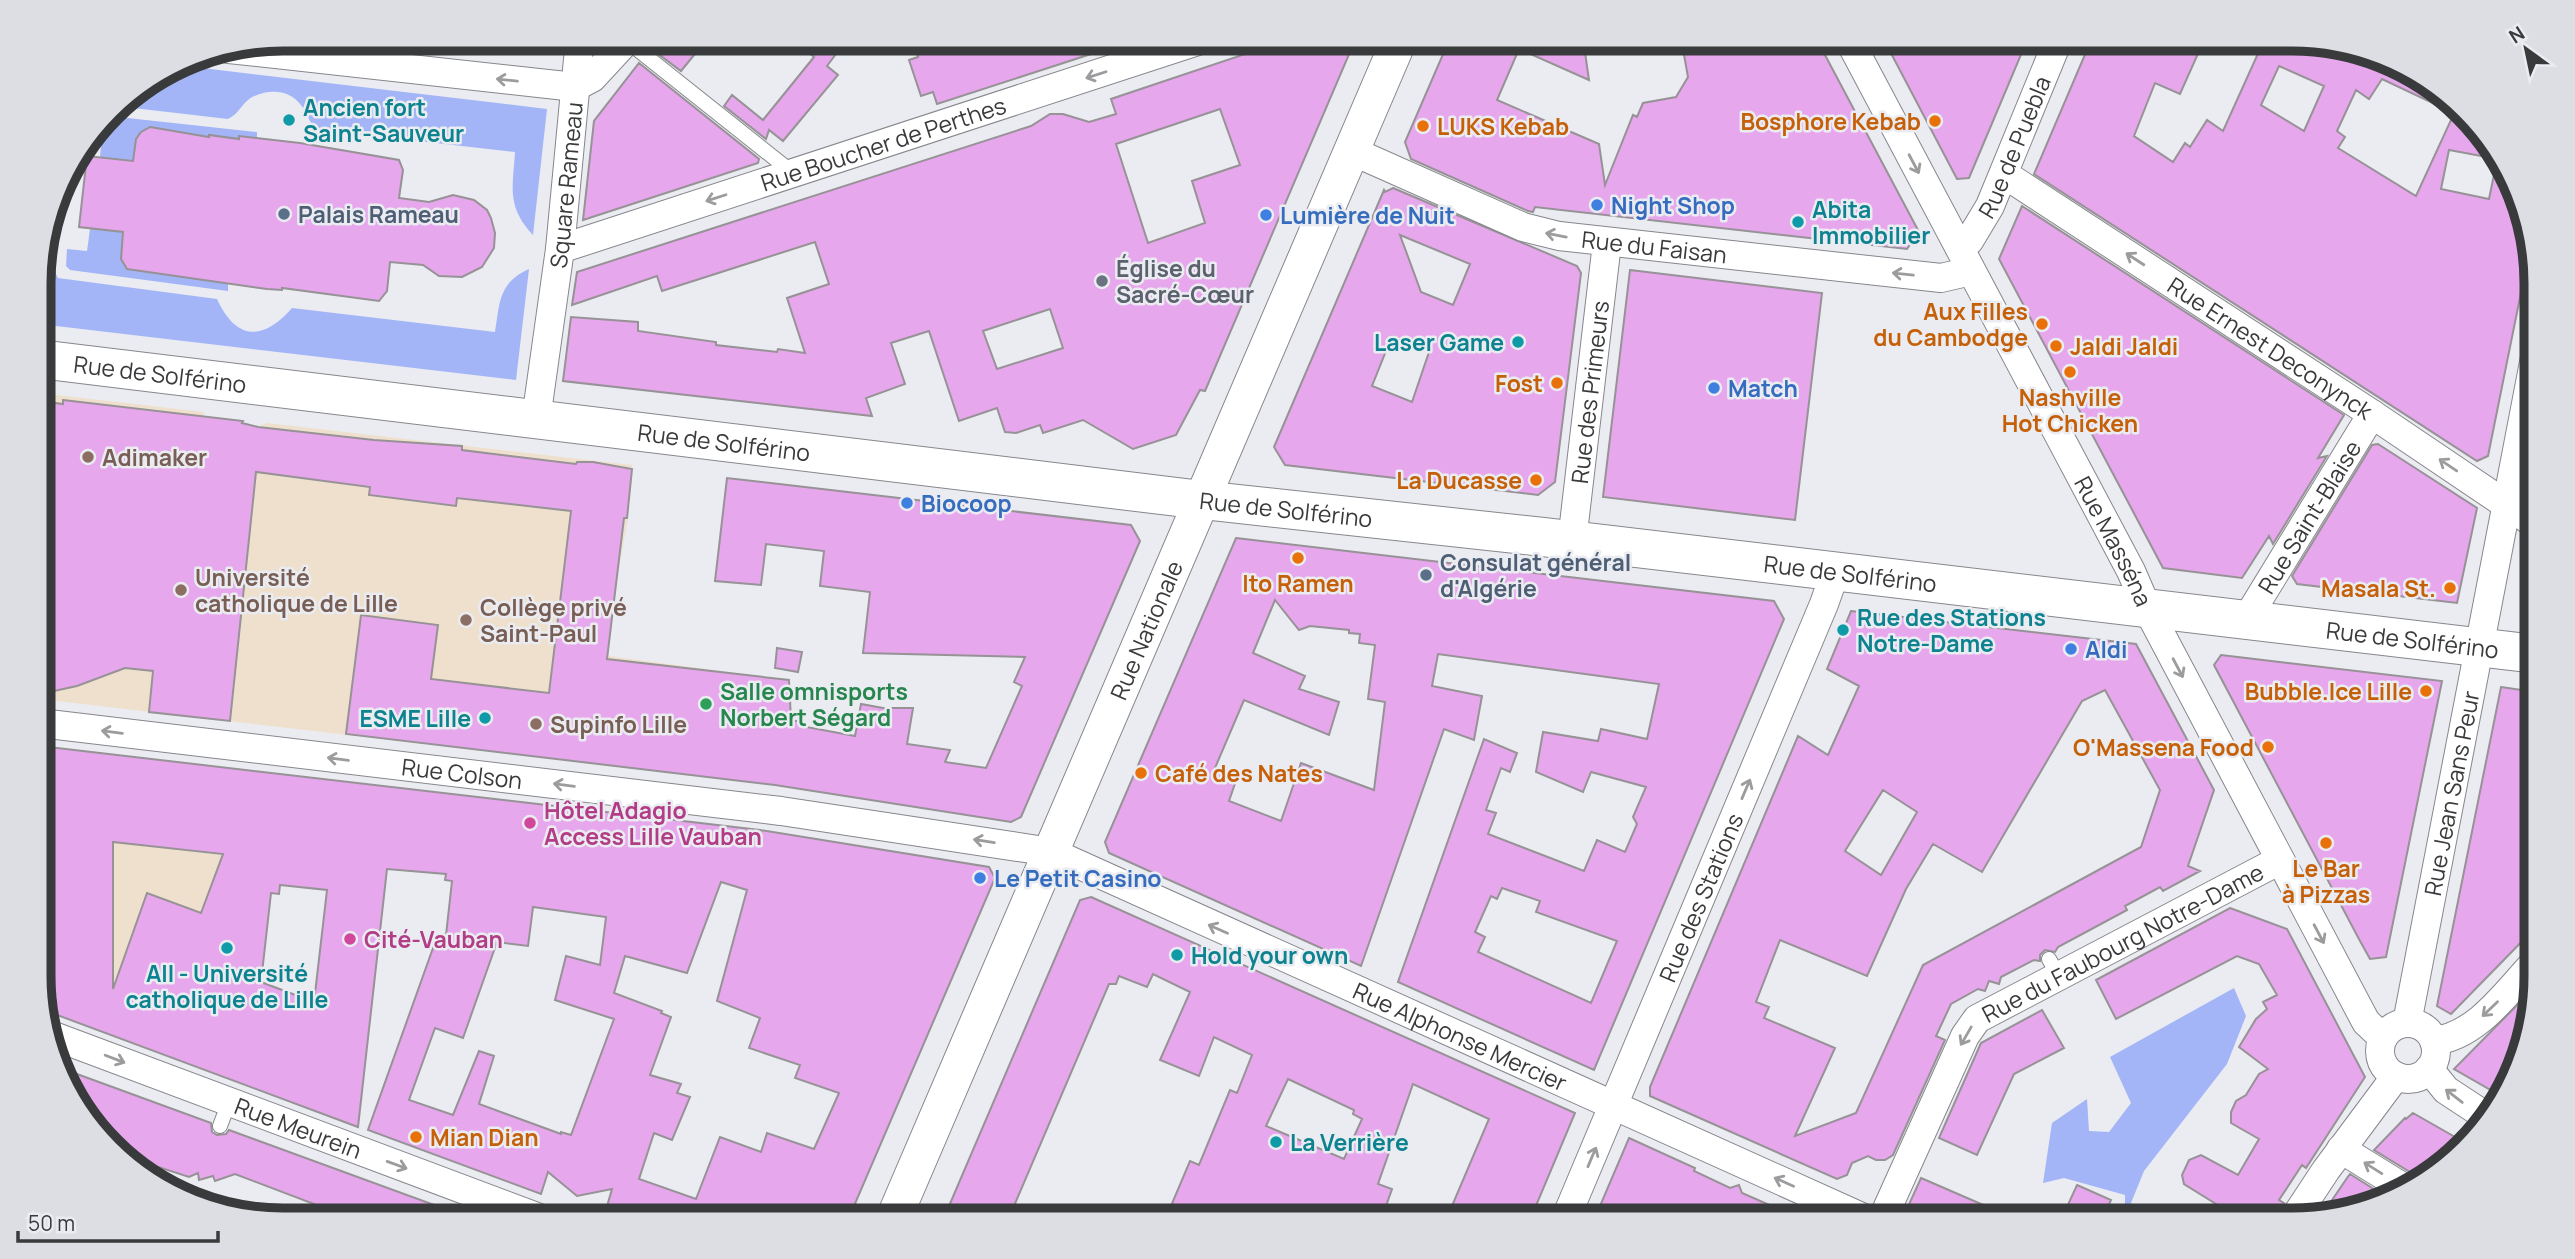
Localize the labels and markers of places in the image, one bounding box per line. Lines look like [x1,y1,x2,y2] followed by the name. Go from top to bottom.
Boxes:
[303,91,464,149] place label: Ancien fort Saint-Sauveur
[1741,105,1921,137] place label: Bosphore Kebab
[1437,110,1569,142] place label: LUKS Kebab
[281,112,297,128] marker: Ancien fort Saint-Sauveur
[1927,113,1943,129] marker: Bosphore Kebab
[1415,118,1431,134] marker: LUKS Kebab
[1611,189,1735,221] place label: Night Shop
[1812,193,1930,251] place label: Abita Immobilier
[1589,197,1605,213] marker: Night Shop
[298,198,459,230] place label: Palais Rameau
[1280,199,1455,231] place label: Lumière de Nuit
[276,206,292,222] marker: Palais Rameau
[1258,207,1274,223] marker: Lumière de Nuit
[1790,214,1806,230] marker: Abita Immobilier
[1116,252,1254,310] place label: Église du Sacré-Cœur
[1094,273,1110,289] marker: Église du Sacré-Cœur
[1873,295,2028,353] place label: Aux Filles du Cambodge
[2034,316,2050,332] marker: Aux Filles du Cambodge
[1374,326,1504,358] place label: Laser Game
[2070,330,2178,362] place label: Jaldi Jaldi
[1510,334,1526,350] marker: Laser Game
[2048,338,2064,354] marker: Jaldi Jaldi
[2062,364,2078,380] marker: Nashville Hot Chicken
[1495,367,1543,399] place label: Fost
[1728,372,1798,404] place label: Match
[1549,375,1565,391] marker: Fost
[1706,380,1722,396] marker: Match
[2002,381,2138,439] place label: Nashville Hot Chicken
[102,441,207,473] place label: Adimaker
[80,449,96,465] marker: Adimaker
[1396,464,1522,496] place label: La Ducasse
[1528,472,1544,488] marker: La Ducasse
[921,487,1012,519] place label: Biocoop
[899,495,915,511] marker: Biocoop
[1440,546,1631,604] place label: Consulat général d'Algérie
[1290,550,1306,566] marker: Ito Ramen
[195,561,398,619] place label: Université catholique de Lille
[1242,567,1354,599] place label: Ito Ramen
[1418,567,1434,583] marker: Consulat général d'Algérie
[2321,572,2436,604] place label: Masala St.
[2442,580,2458,596] marker: Masala St.
[173,582,189,598] marker: Université catholique de Lille
[480,591,627,649] place label: Collège privé Saint-Paul
[1857,601,2046,659] place label: Rue des Stations Notre-Dame
[458,612,474,628] marker: Collège privé Saint-Paul
[1835,622,1851,638] marker: Rue des Stations Notre-Dame
[2085,633,2128,665] place label: Aldi
[2063,641,2079,657] marker: Aldi
[720,675,908,733] place label: Salle omnisports Norbert Ségard
[2245,675,2412,707] place label: Bubble.Ice Lille
[2418,683,2434,699] marker: Bubble.Ice Lille
[698,696,714,712] marker: Salle omnisports Norbert Ségard
[359,702,471,734] place label: ESME Lille
[550,708,687,740] place label: Supinfo Lille
[477,710,493,726] marker: ESME Lille
[528,716,544,732] marker: Supinfo Lille
[2073,731,2254,763] place label: O'Massena Food
[2260,739,2276,755] marker: O'Massena Food
[1155,757,1323,789] place label: Café des Nates
[1133,765,1149,781] marker: Café des Nates
[544,794,762,852] place label: Hôtel Adagio Access Lille Vauban
[522,815,538,831] marker: Hôtel Adagio Access Lille Vauban
[2318,835,2334,851] marker: Le Bar à Pizzas
[2282,852,2370,910] place label: Le Bar à Pizzas
[994,862,1162,894] place label: Le Petit Casino
[972,870,988,886] marker: Le Petit Casino
[364,923,503,955] place label: Cité-Vauban
[342,931,358,947] marker: Cité-Vauban
[1191,939,1348,971] place label: Hold your own
[219,940,235,956] marker: All - Université catholique de Lille
[1169,947,1185,963] marker: Hold your own
[126,957,329,1015] place label: All - Université catholique de Lille
[430,1121,539,1153] place label: Mian Dian
[1290,1126,1409,1158] place label: La Verrière
[408,1129,424,1145] marker: Mian Dian
[1268,1134,1284,1150] marker: La Verrière

